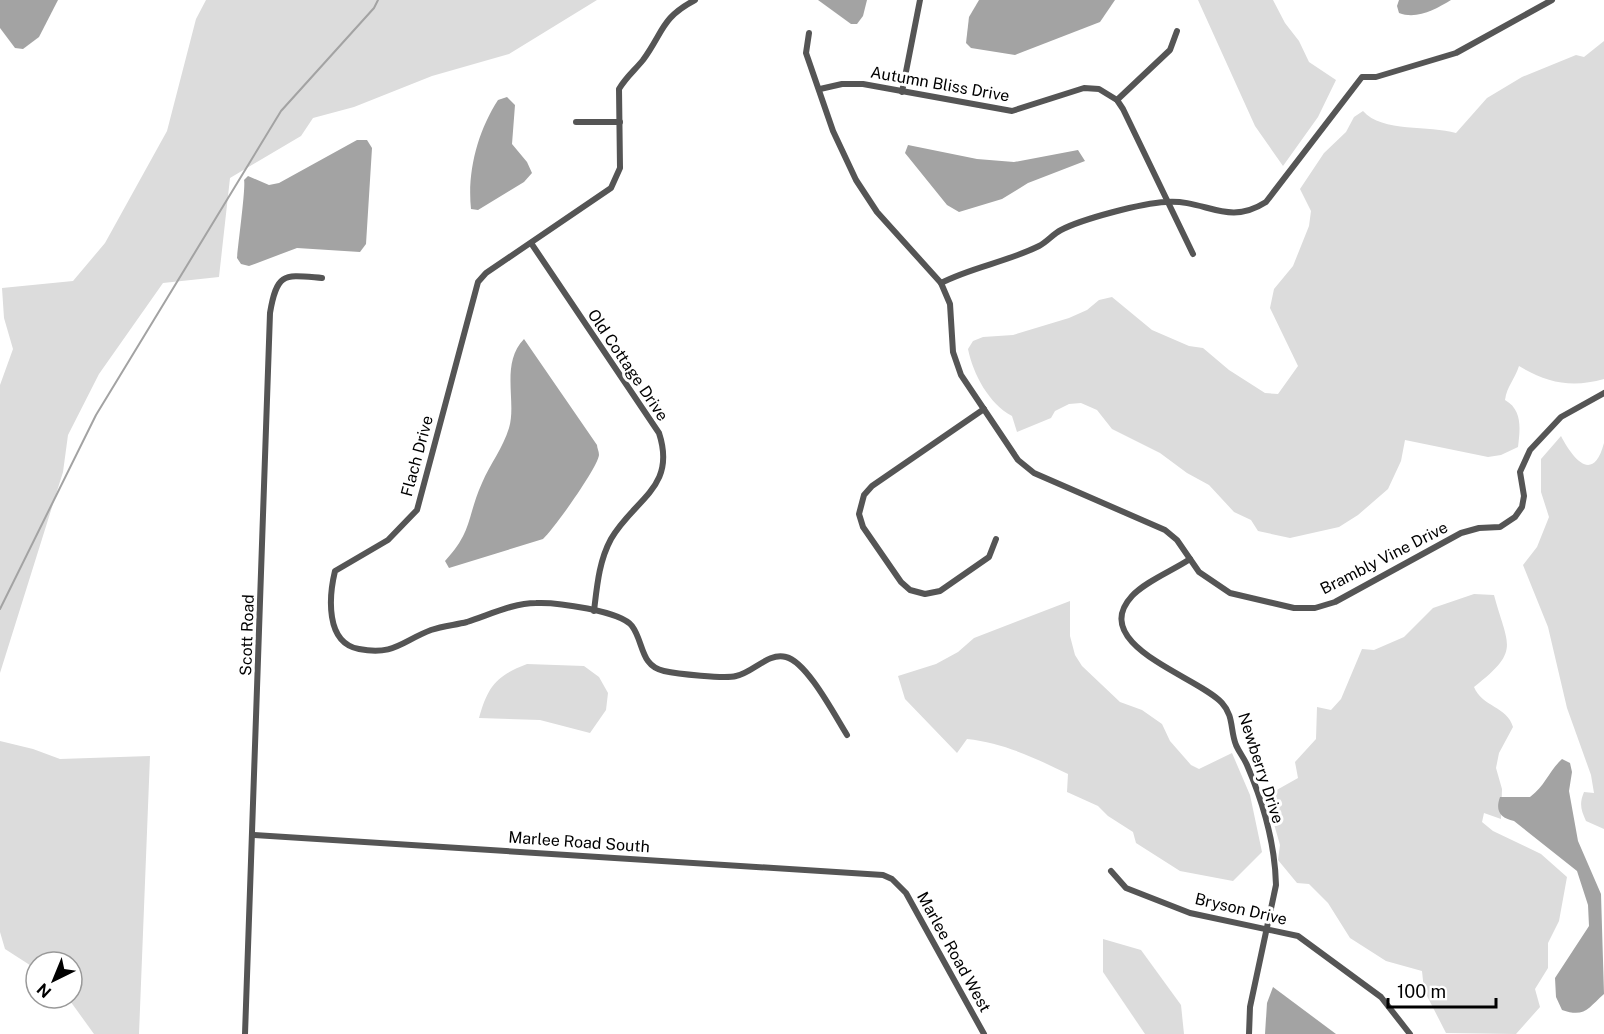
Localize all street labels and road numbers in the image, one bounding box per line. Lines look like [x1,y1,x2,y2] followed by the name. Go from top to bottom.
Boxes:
[869,62,1011,106] street label: Autumn Bliss Drive
[584,306,672,424] street label: Old Cottage Drive
[397,413,437,499] street label: Flach Drive
[1317,518,1451,598] street label: Brambly Vine Drive
[236,594,258,676] street label: Scott Road
[1234,710,1288,826] street label: Newberry Drive
[508,828,650,856] street label: Marlee Road South
[913,889,995,1015] street label: Marlee Road West
[1193,889,1289,929] street label: Bryson Drive

